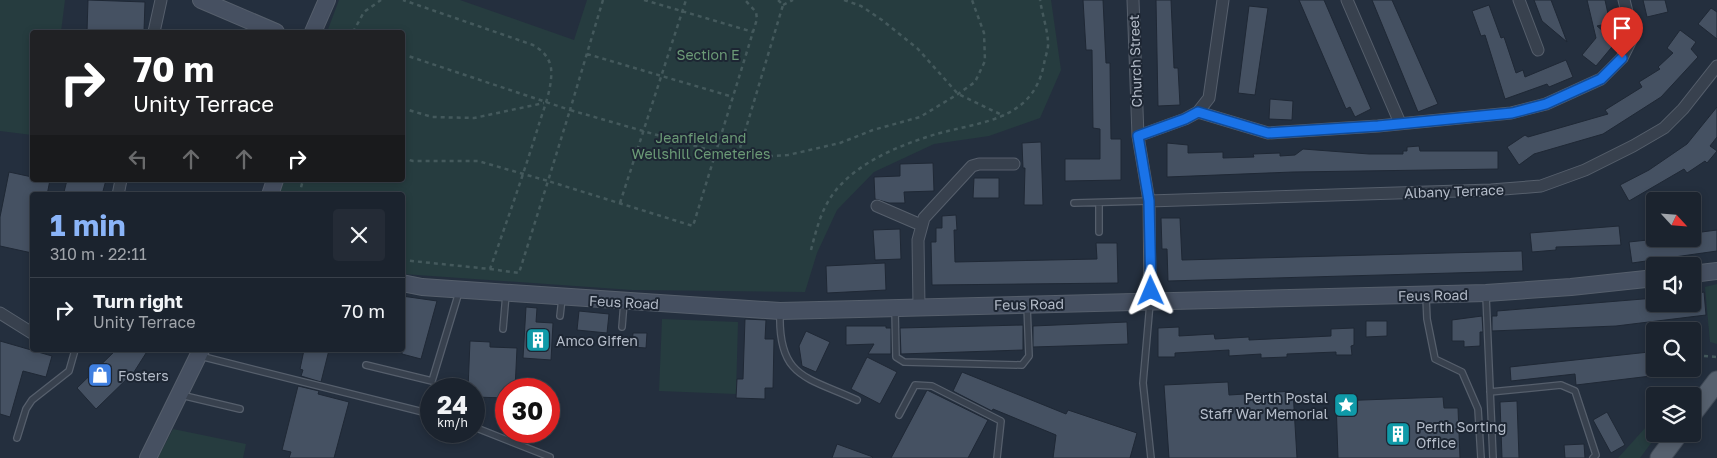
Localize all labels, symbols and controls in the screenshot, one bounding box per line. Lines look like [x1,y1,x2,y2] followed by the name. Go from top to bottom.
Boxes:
[1601,7,1643,58] pin
[1125,14,1145,108] street label: Church Street
[1608,14,1636,42] icon: arrive
[676,46,740,63] park label: Section E
[133,48,214,90] text: 70 m
[50,50,115,115] icon: right
[133,90,274,117] text: Unity Terrace
[632,129,770,162] park label: Jeanfield and Wellshill Cemeteries
[124,145,152,173] icon: left
[177,145,205,173] icon: ahead
[230,145,258,173] icon: ahead
[283,145,311,173] icon: right
[1404,181,1504,201] street label: Albany Terrace
[1646,192,1701,248] north arrow
[1646,192,1701,442] map controls
[50,207,126,243] text: 1 min
[333,209,385,261] button: close
[50,244,147,264] text: 310 m · 22:11
[1646,257,1701,312] button: sound
[1124,264,1176,316] position arrow
[1398,286,1468,304] street label: Feus Road
[93,289,183,312] text: Turn right
[589,292,659,312] street label: Feus Road
[994,295,1064,313] street label: Feus Road
[50,296,78,324] icon: right
[342,299,385,322] text: 70 m
[93,312,196,332] text: Unity Terrace
[1646,322,1701,377] button: search
[525,327,551,353] building icon: Amco Giffen
[556,332,638,349] place label: Amco Giffen
[87,362,113,388] shop icon: Fosters
[118,367,169,384] place label: Fosters
[495,378,560,443] speed limit sign: 30
[1646,387,1701,442] button: layers
[437,389,468,420] text: 24
[1200,389,1328,422] place label: Perth Postal Staff War Memorial
[1333,392,1359,418] place icon: Perth Postal Staff War Memorial
[437,415,468,430] text: km/h
[1416,418,1506,451] place label: Perth Sorting Office
[1385,421,1411,447] building icon: Perth Sorting Office

